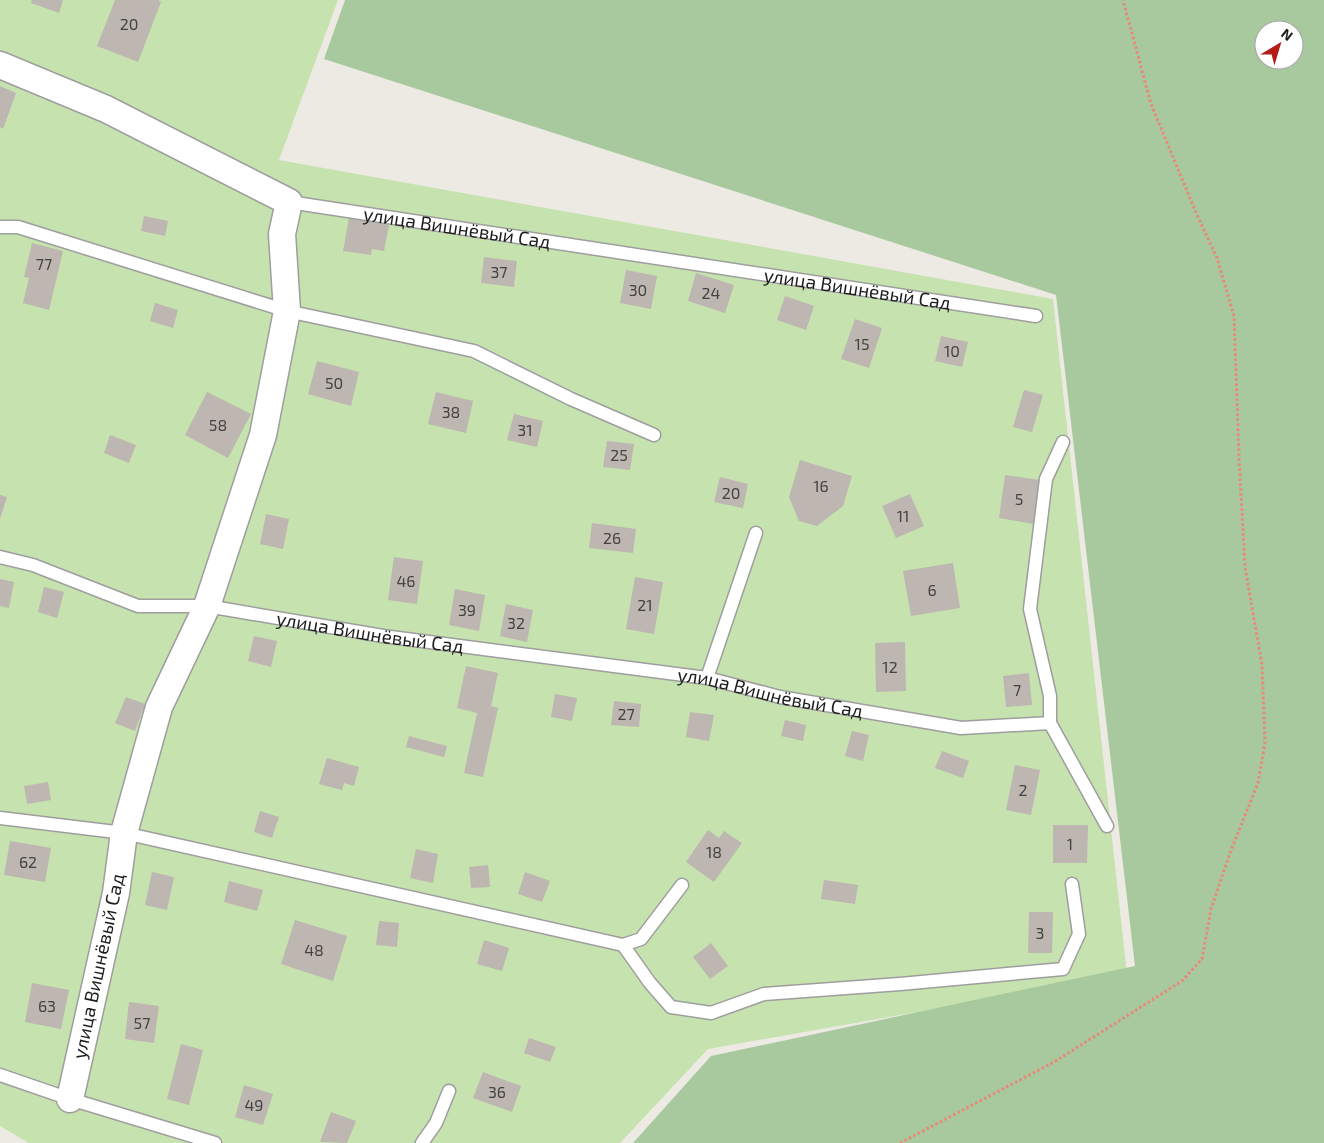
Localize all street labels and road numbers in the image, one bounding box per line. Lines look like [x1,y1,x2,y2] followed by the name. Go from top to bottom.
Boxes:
[362,202,552,253] street label: улица Вишнёвый Сад
[762,263,953,314] street label: улица Вишнёвый Сад
[275,606,465,657] street label: улица Вишнёвый Сад
[676,662,865,722] street label: улица Вишнёвый Сад
[67,871,129,1061] street label: улица Вишнёвый Сад

